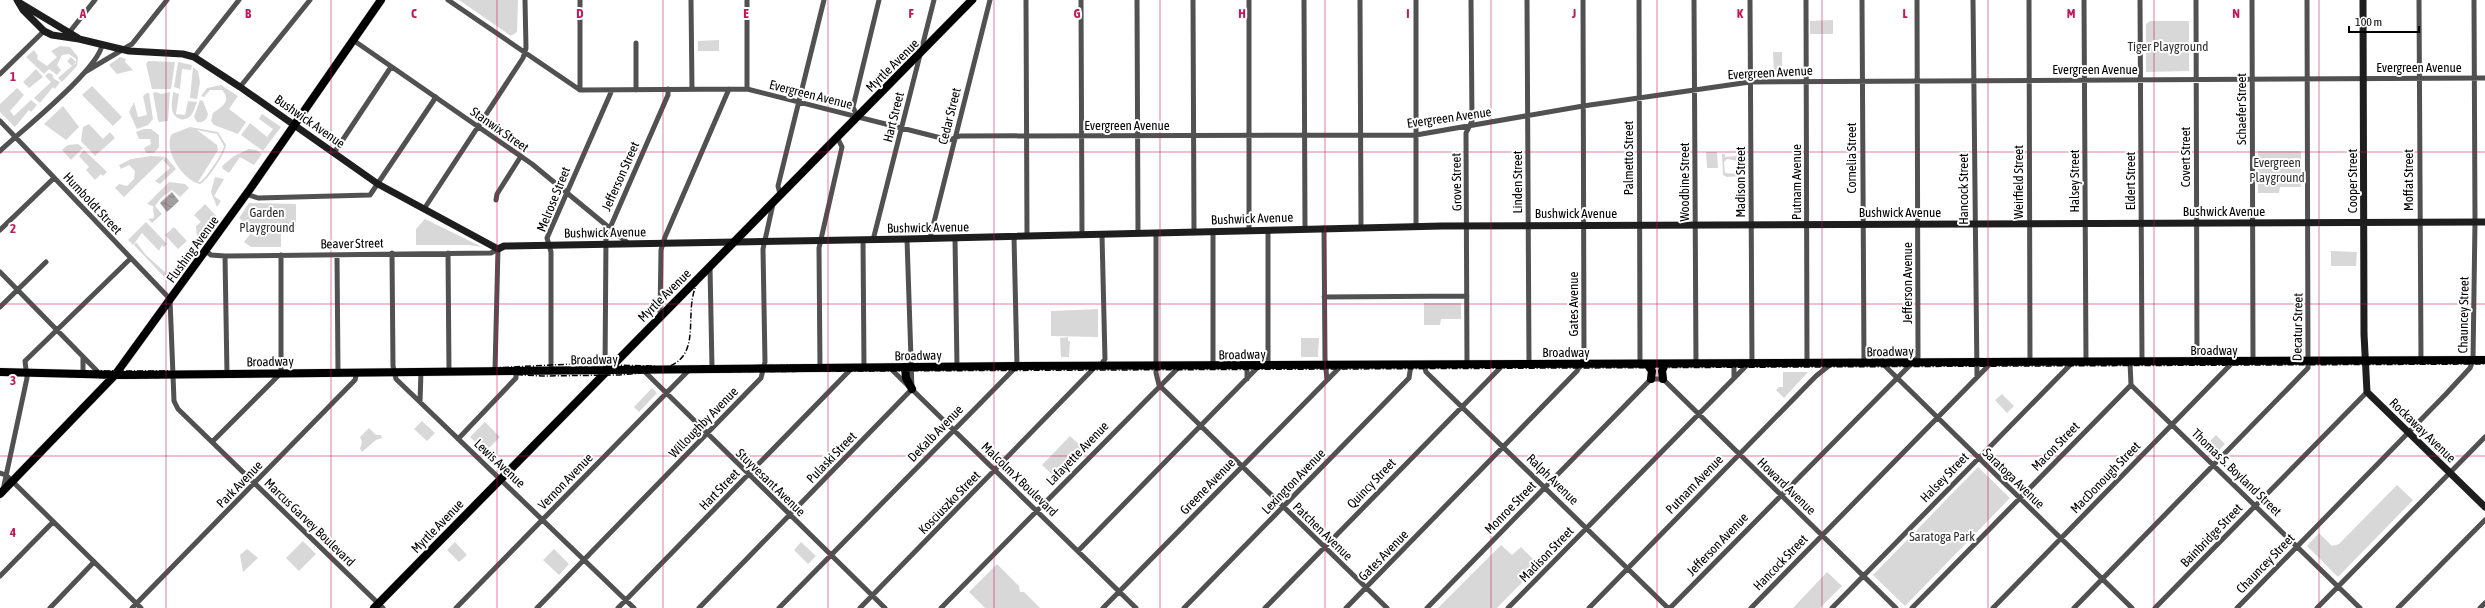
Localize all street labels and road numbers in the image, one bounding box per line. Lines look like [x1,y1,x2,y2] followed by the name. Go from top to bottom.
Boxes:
[863,36,922,95] street label: Myrtle Avenue
[2376,60,2462,75] street label: Evergreen Avenue
[2052,62,2138,77] street label: Evergreen Avenue
[1727,63,1813,82] street label: Evergreen Avenue
[2234,73,2249,145] street label: Schaefer Street
[768,77,854,112] street label: Evergreen Avenue
[935,86,964,146] street label: Cedar Street
[880,90,907,144] street label: Hart Street
[272,92,348,151] street label: Bushwick Avenue
[468,104,532,155] street label: Stanwix Street
[1406,104,1492,131] street label: Evergreen Avenue
[1084,118,1170,133] street label: Evergreen Avenue
[1621,120,1636,195] street label: Palmetto Street
[1844,122,1859,193] street label: Cornelia Street
[2178,126,2193,187] street label: Covert Street
[599,139,642,213] street label: Jefferson Street
[1677,142,1692,222] street label: Woodbine Street
[1789,144,1804,220] street label: Putnam Avenue
[2011,145,2026,219] street label: Weirfield Street
[1733,146,1748,218] street label: Madison Street
[2067,149,2082,213] street label: Halsey Street
[2345,149,2360,213] street label: Cooper Street
[2401,149,2416,211] street label: Moffat Street
[1510,150,1525,214] street label: Linden Street
[2123,151,2138,210] street label: Eldert Street
[1448,153,1465,211] street label: Grove Street
[1956,153,1971,225] street label: Hancock Street
[534,164,573,234] street label: Melrose Street
[60,169,125,238] street label: Humboldt Street
[2183,204,2265,219] street label: Bushwick Avenue
[1859,205,1941,220] street label: Bushwick Avenue
[1535,206,1617,221] street label: Bushwick Avenue
[1211,210,1294,227] street label: Bushwick Avenue
[163,213,222,285] street label: Flushing Avenue
[887,219,969,236] street label: Bushwick Avenue
[564,224,646,241] street label: Bushwick Avenue
[320,235,384,252] street label: Beaver Street
[1900,242,1915,324] street label: Jefferson Avenue
[635,266,694,325] street label: Myrtle Avenue
[1566,272,1581,336] street label: Gates Avenue
[2455,276,2472,354] street label: Chauncey Street
[2289,293,2306,361] street label: Decatur Street
[2190,343,2238,358] street label: Broadway
[1866,344,1914,359] street label: Broadway
[1542,345,1590,360] street label: Broadway
[1218,347,1266,362] street label: Broadway
[894,348,942,363] street label: Broadway
[570,352,618,367] street label: Broadway
[246,354,294,369] street label: Broadway
[666,384,741,461] street label: Willoughby Avenue
[2387,395,2459,466] street label: Rockaway Avenue
[905,402,966,465] street label: DeKalb Avenue
[1043,418,1112,488] street label: Lafayette Avenue
[2028,419,2083,474] street label: Macon Street
[2189,426,2285,519] street label: Thomas S. Boyland Street
[803,428,860,486] street label: Pulaski Street
[471,436,528,491] street label: Lewis Avenue
[2067,438,2144,516] street label: MacDonough Street
[978,439,1061,520] street label: Malcolm X Boulevard
[1980,445,2048,512] street label: Saratoga Avenue
[733,446,808,519] street label: Stuyvesant Avenue
[1259,446,1328,517] street label: Lexington Avenue
[1917,449,1972,505] street label: Halsey Street
[535,450,596,513] street label: Vernon Avenue
[1524,451,1582,508] street label: Ralph Avenue
[1663,452,1726,517] street label: Putnam Avenue
[1177,455,1238,518] street label: Greene Avenue
[1344,455,1399,511] street label: Quincy Street
[1754,455,1819,518] street label: Howard Avenue
[213,458,265,511] street label: Park Avenue
[696,465,743,513] street label: Hart Street
[915,467,983,537] street label: Kosciuszko Street
[261,475,358,569] street label: Marcus Garvey Boulevard
[1482,478,1539,537] street label: Monroe Street
[408,496,467,556] street label: Myrtle Avenue
[1290,499,1356,564] street label: Patchen Avenue
[2177,500,2245,570] street label: Bainbridge Street
[1684,510,1751,579] street label: Jefferson Avenue
[1516,523,1577,585] street label: Madison Street
[1355,527,1411,584] street label: Gates Avenue
[2233,530,2298,596] street label: Chauncey Street
[1750,531,1811,593] street label: Hancock Street

